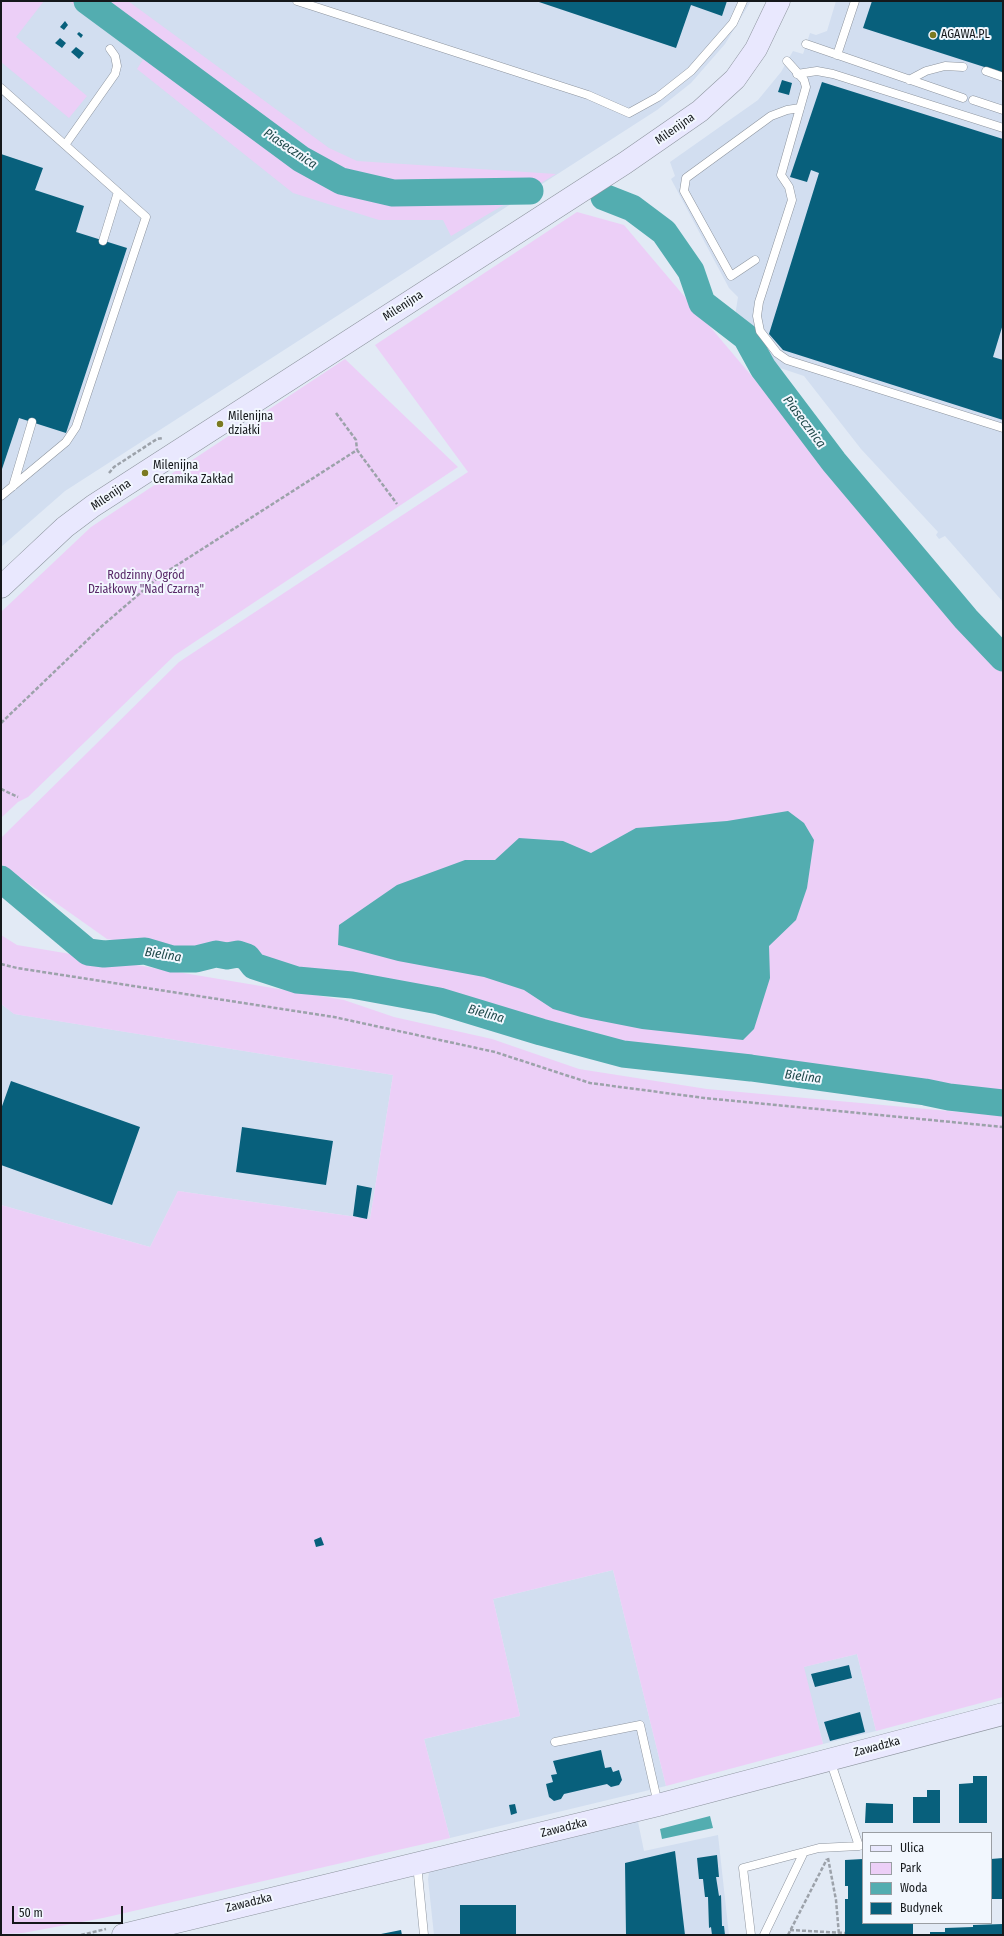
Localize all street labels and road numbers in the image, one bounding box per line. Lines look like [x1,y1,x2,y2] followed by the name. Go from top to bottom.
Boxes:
[652,110,698,148] street label: Milenijna
[380,288,426,324] street label: Milenijna
[88,476,134,514] street label: Milenijna
[852,1734,902,1760] street label: Zawadzka
[539,1815,589,1841] street label: Zawadzka
[224,1890,274,1916] street label: Zawadzka

